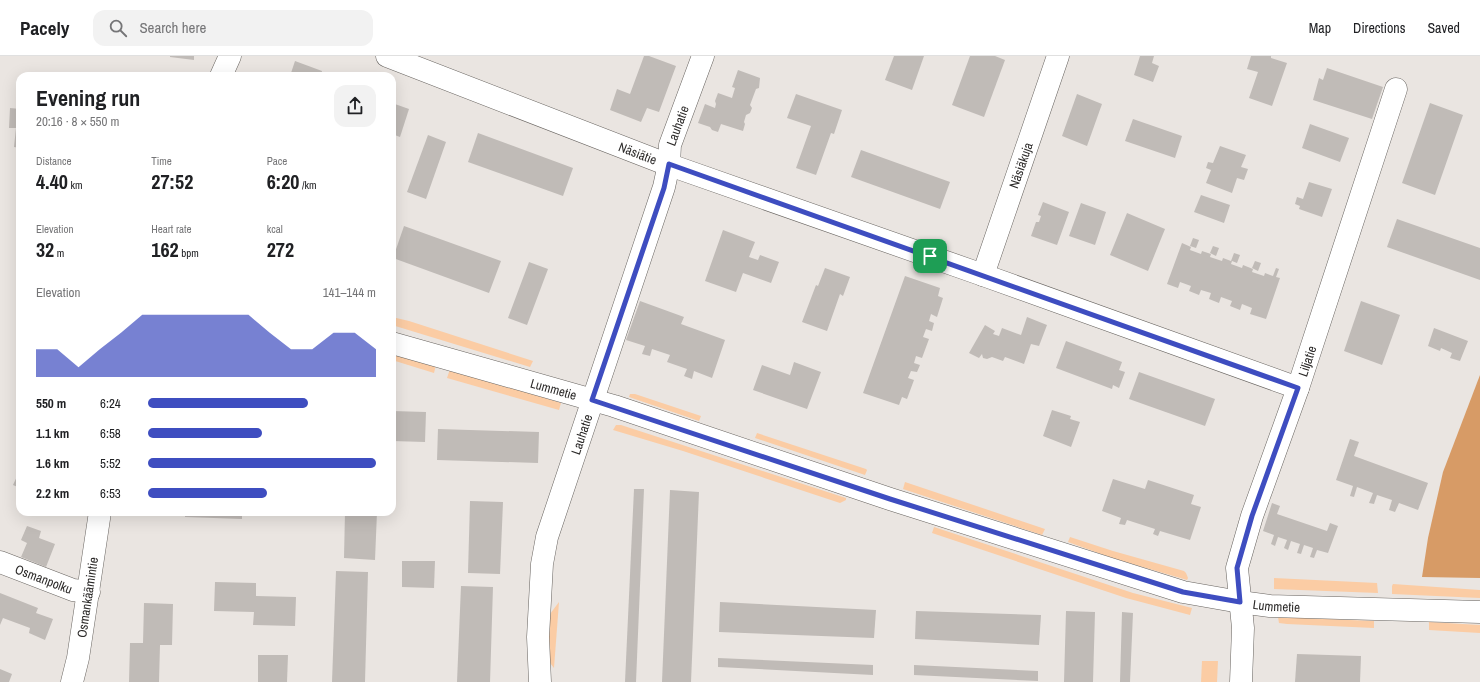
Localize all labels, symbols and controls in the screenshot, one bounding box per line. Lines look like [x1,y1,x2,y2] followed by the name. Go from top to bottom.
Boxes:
[93,10,373,46] search box
[20,15,69,41] text: Pacely
[107,17,129,39] icon: search
[139,17,206,38] text: Search here
[1309,19,1331,37] text: Map
[1353,19,1405,37] text: Directions
[1427,19,1460,37] text: Saved
[36,83,140,113] text: Evening run
[334,85,376,127] button: share
[662,103,692,148] street label: Lauhatie
[36,113,119,130] text: 20:16 · 8 × 550 m
[616,138,660,168] street label: Näsiätie
[1005,140,1036,190] street label: Näsiäkuja
[36,154,72,168] text: Distance
[151,154,172,168] text: Time
[267,154,287,168] text: Pace
[36,168,68,195] text: 4.40
[151,168,193,195] text: 27:52
[267,168,299,195] text: 6:20
[68,178,82,192] text: km
[299,178,317,192] text: /km
[36,222,74,236] text: Elevation
[151,222,191,236] text: Heart rate
[267,222,283,236] text: kcal
[36,236,54,263] text: 32
[151,236,179,263] text: 162
[267,236,294,263] text: 272
[913,239,947,273] pin
[919,245,941,267] icon: arrive
[54,246,64,260] text: m
[179,246,199,260] text: bpm
[36,284,80,301] text: Elevation
[323,284,376,301] text: 141–144 m
[1294,343,1320,378] street label: Liljatie
[528,374,579,404] street label: Lummetie
[36,395,66,412] text: 550 m
[100,395,121,412] text: 6:24
[567,412,596,457] street label: Lauhatie
[36,425,69,442] text: 1.1 km
[100,425,121,442] text: 6:58
[36,455,69,472] text: 1.6 km
[100,455,121,472] text: 5:52
[36,485,69,502] text: 2.2 km
[100,485,121,502] text: 6:53
[73,556,102,639] street label: Osmankäämintie
[13,560,75,598] street label: Osmanpolku
[1252,595,1300,615] street label: Lummetie

